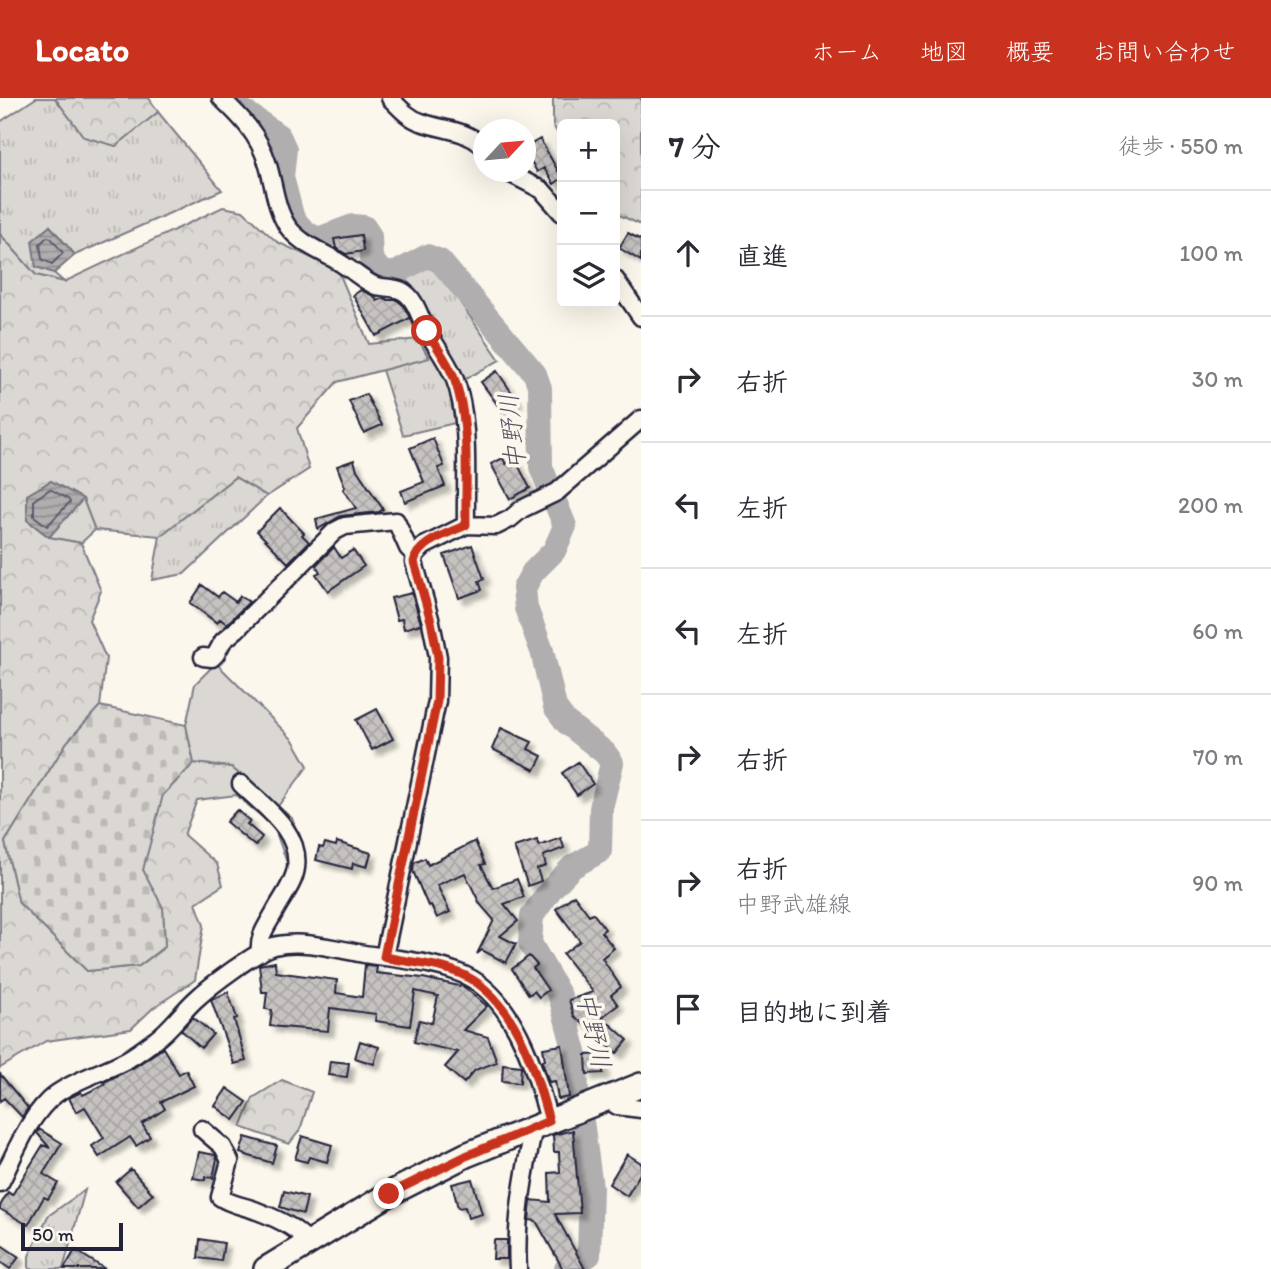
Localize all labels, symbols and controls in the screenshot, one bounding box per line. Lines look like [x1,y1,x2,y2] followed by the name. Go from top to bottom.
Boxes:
[35,30,129,69] text: Locato
[811,37,882,66] text: ホーム
[920,37,968,66] text: 地図
[1006,37,1054,66] text: 概要
[1092,37,1236,66] text: お問い合わせ
[473,119,536,182] north arrow
[557,119,620,308] map controls
[557,119,620,182] button: +
[669,128,721,165] text: 7 分
[1118,132,1243,160] text: 徒歩 · 550 m
[557,182,620,245] button: −
[669,234,707,272] icon: ahead
[1179,239,1243,267] text: 100 m
[736,240,788,272] text: 直進
[557,245,620,308] button: layers
[411,315,442,346] route start
[669,360,707,398] icon: right
[1192,365,1243,393] text: 30 m
[736,366,788,398] text: 右折
[492,392,532,472] water label: 中野川
[669,486,707,524] icon: left
[1178,491,1243,519] text: 200 m
[736,492,788,524] text: 左折
[669,612,707,650] icon: left
[1192,617,1243,645] text: 60 m
[736,618,788,650] text: 左折
[669,738,707,776] icon: right
[1193,743,1243,771] text: 70 m
[736,744,788,776] text: 右折
[736,853,788,885] text: 右折
[669,864,707,902] icon: right
[1192,869,1243,897] text: 90 m
[736,890,851,918] text: 中野武雄線
[570,989,618,1071] water label: 中野川
[669,990,707,1028] icon: arrive
[736,996,892,1028] text: 目的地に到着
[373,1178,404,1209] route end
[21,1220,122,1252] scale bar
[32,1223,74,1246] text: 50 m

